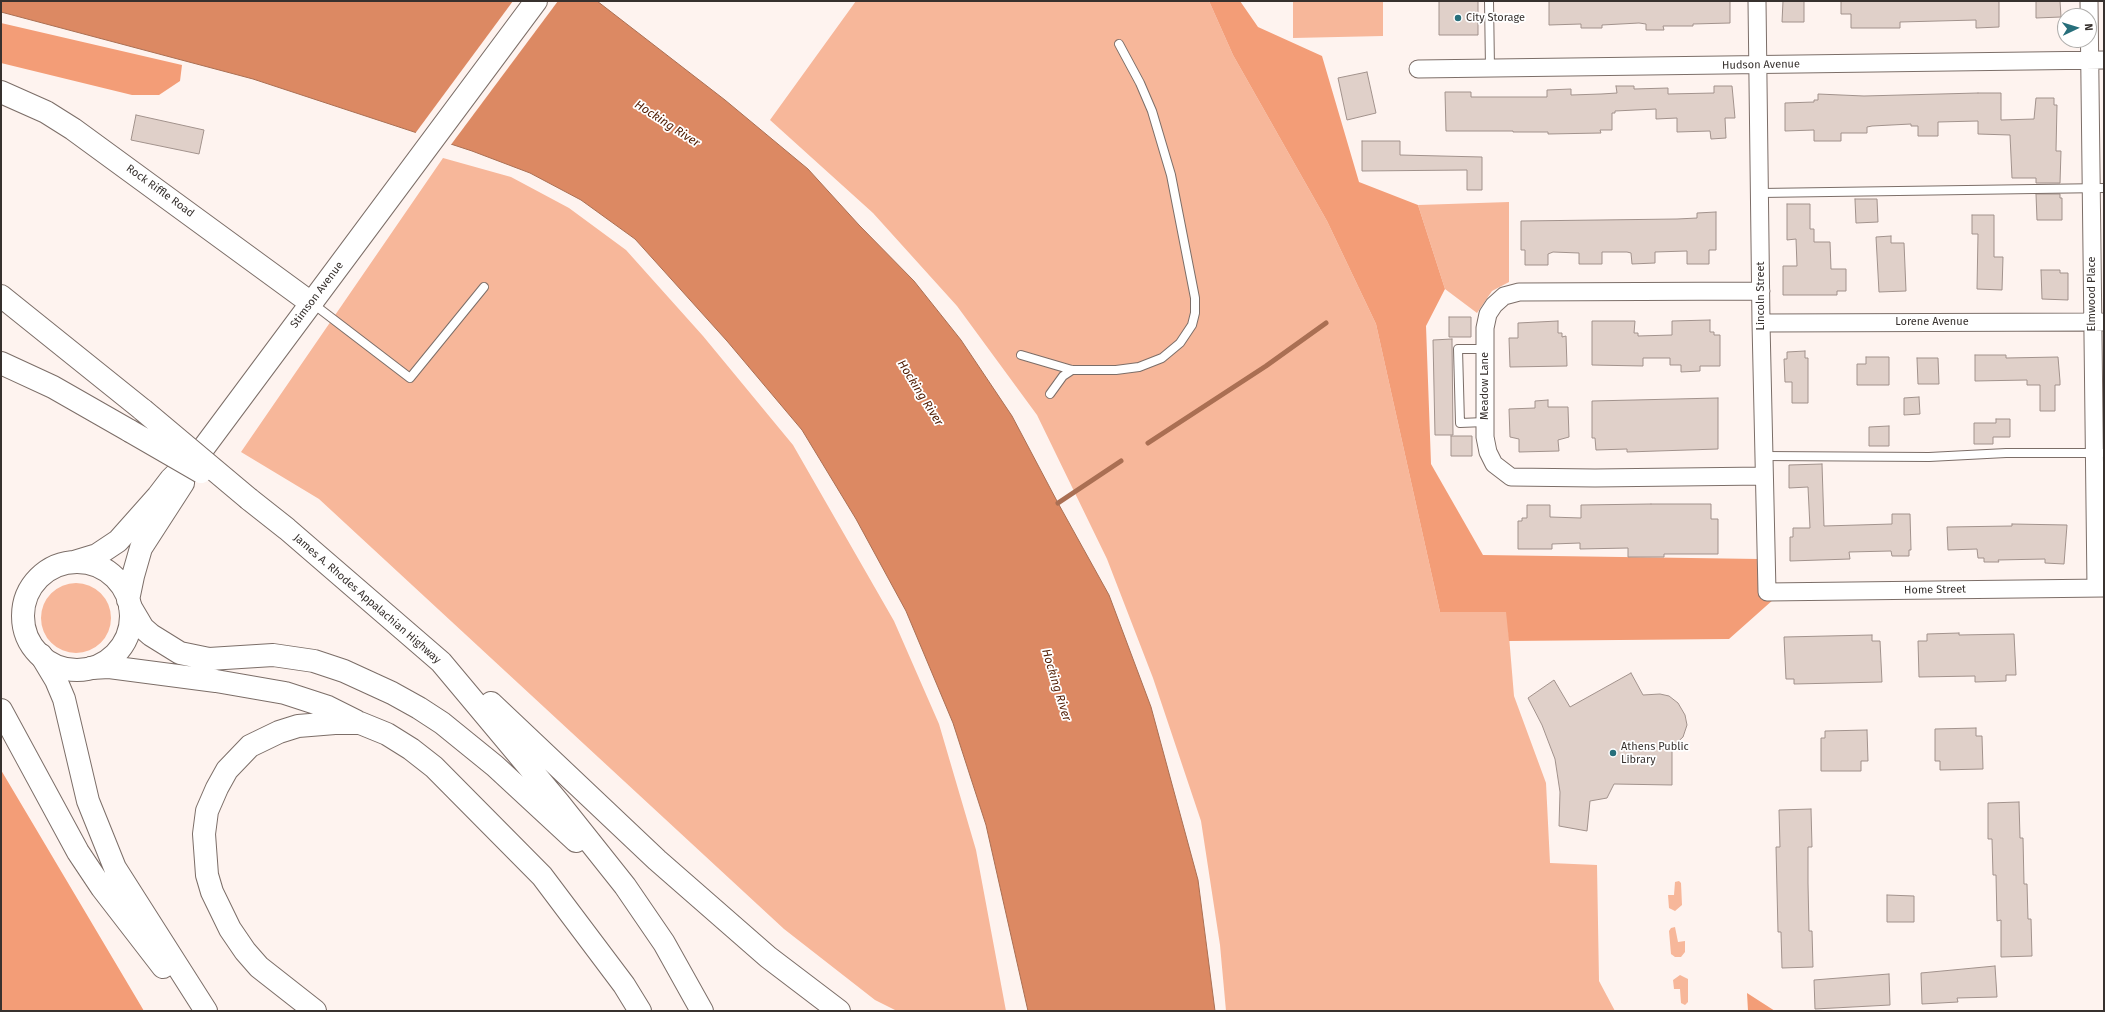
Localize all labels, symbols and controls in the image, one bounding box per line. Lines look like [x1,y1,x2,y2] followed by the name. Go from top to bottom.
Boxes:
[2057,8,2097,48] north arrow
[1466,11,1525,25] place label: City Storage
[1453,13,1463,23] marker: City Storage
[2082,23,2095,31] text: N
[1722,58,1800,72] street label: Hudson Avenue
[632,98,702,150] water label: Hocking River
[123,162,197,220] street label: Rock Riffle Road
[2085,256,2099,332] street label: Elmwood Place
[288,259,346,331] street label: Stimson Avenue
[1754,262,1768,330] street label: Lincoln Street
[1895,315,1969,329] street label: Lorene Avenue
[1478,352,1492,420] street label: Meadow Lane
[894,358,946,428] water label: Hocking River
[291,531,443,667] street label: James A. Rhodes Appalachian Highway
[1904,583,1966,597] street label: Home Street
[1038,647,1074,723] water label: Hocking River
[1621,740,1689,766] place label: Athens Public Library
[1608,748,1618,758] marker: Athens Public Library

